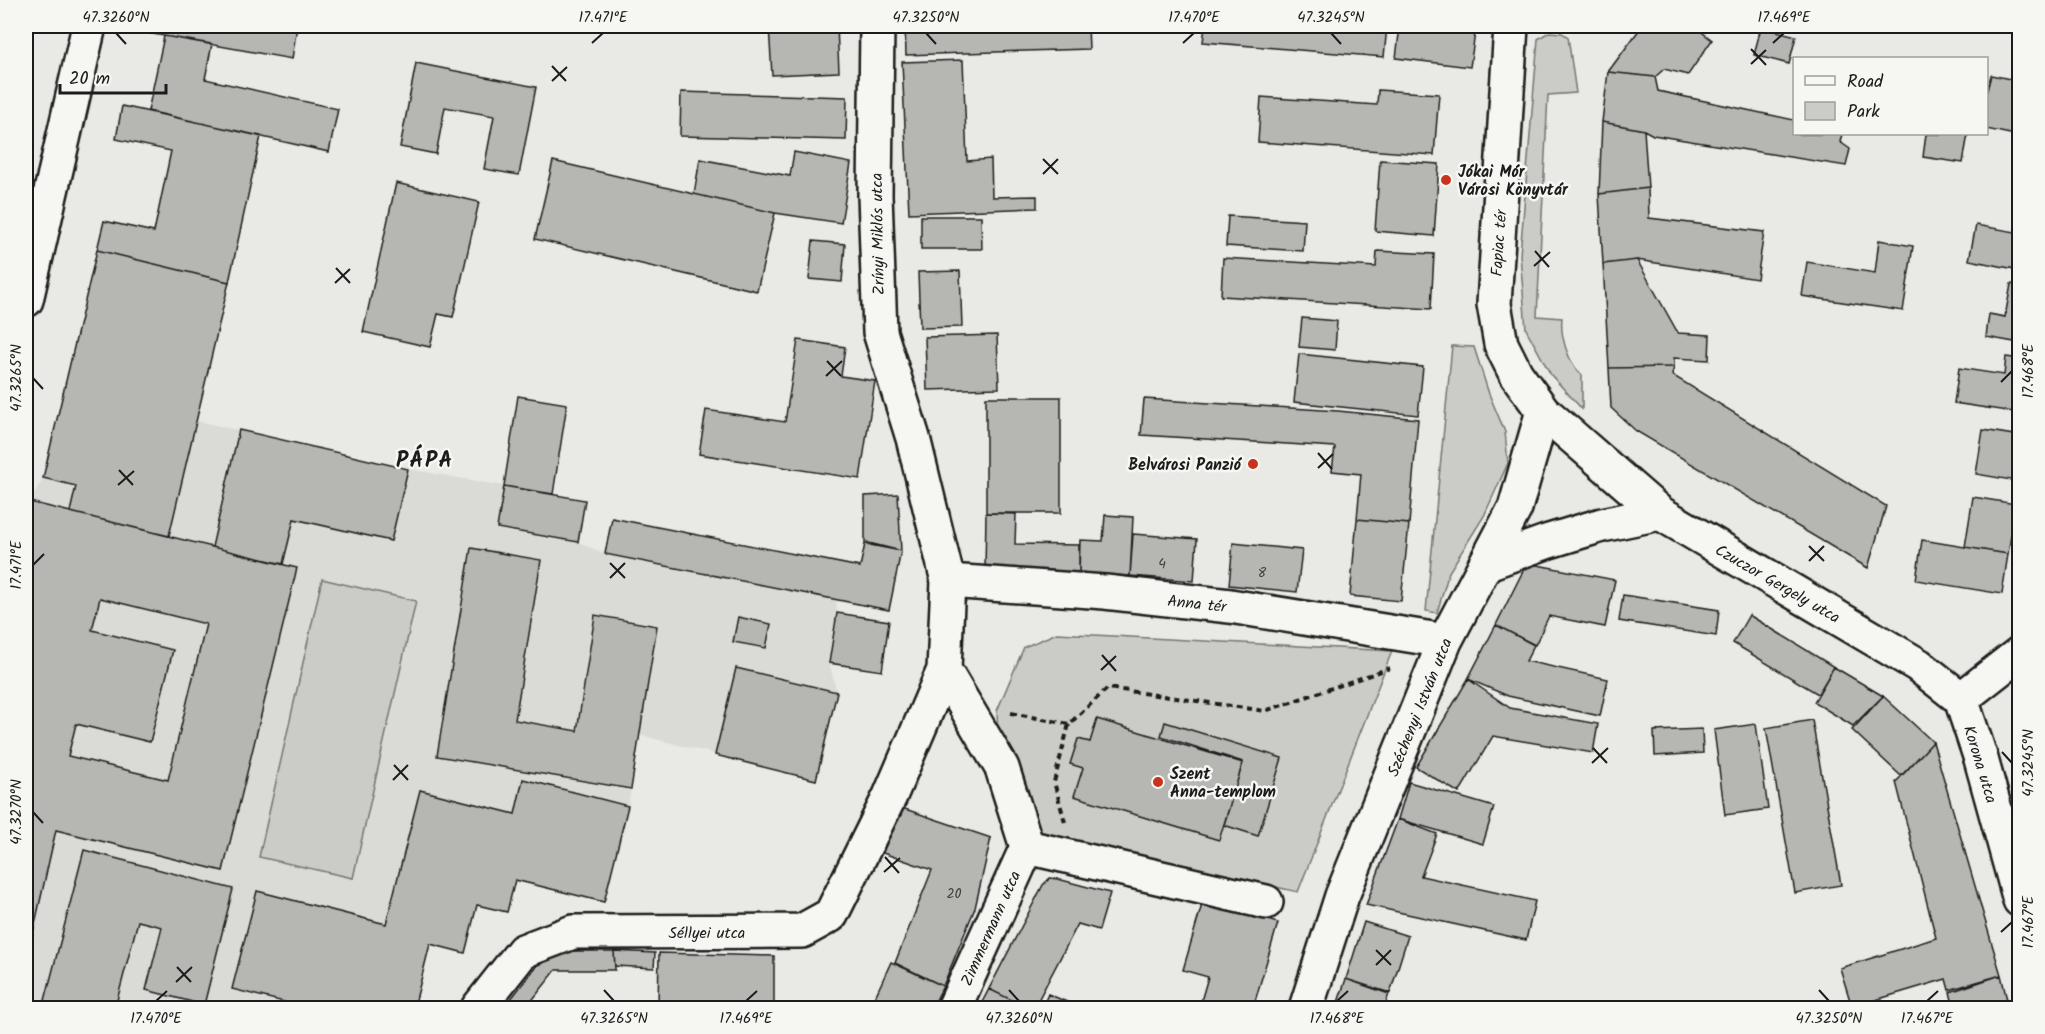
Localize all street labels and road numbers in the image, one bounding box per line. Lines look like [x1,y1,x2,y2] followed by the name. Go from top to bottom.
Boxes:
[865,173,892,295] street label: Zrínyi Miklós utca
[1485,207,1514,277] street label: Fapiac tér
[1710,538,1845,630] street label: Czuczor Gergely utca
[1166,589,1229,620] street label: Anna tér
[1381,635,1460,781] street label: Széchenyi István utca
[1956,722,2003,806] street label: Korona utca
[955,867,1028,990] street label: Zimmermann utca
[669,921,745,946] street label: Séllyei utca

